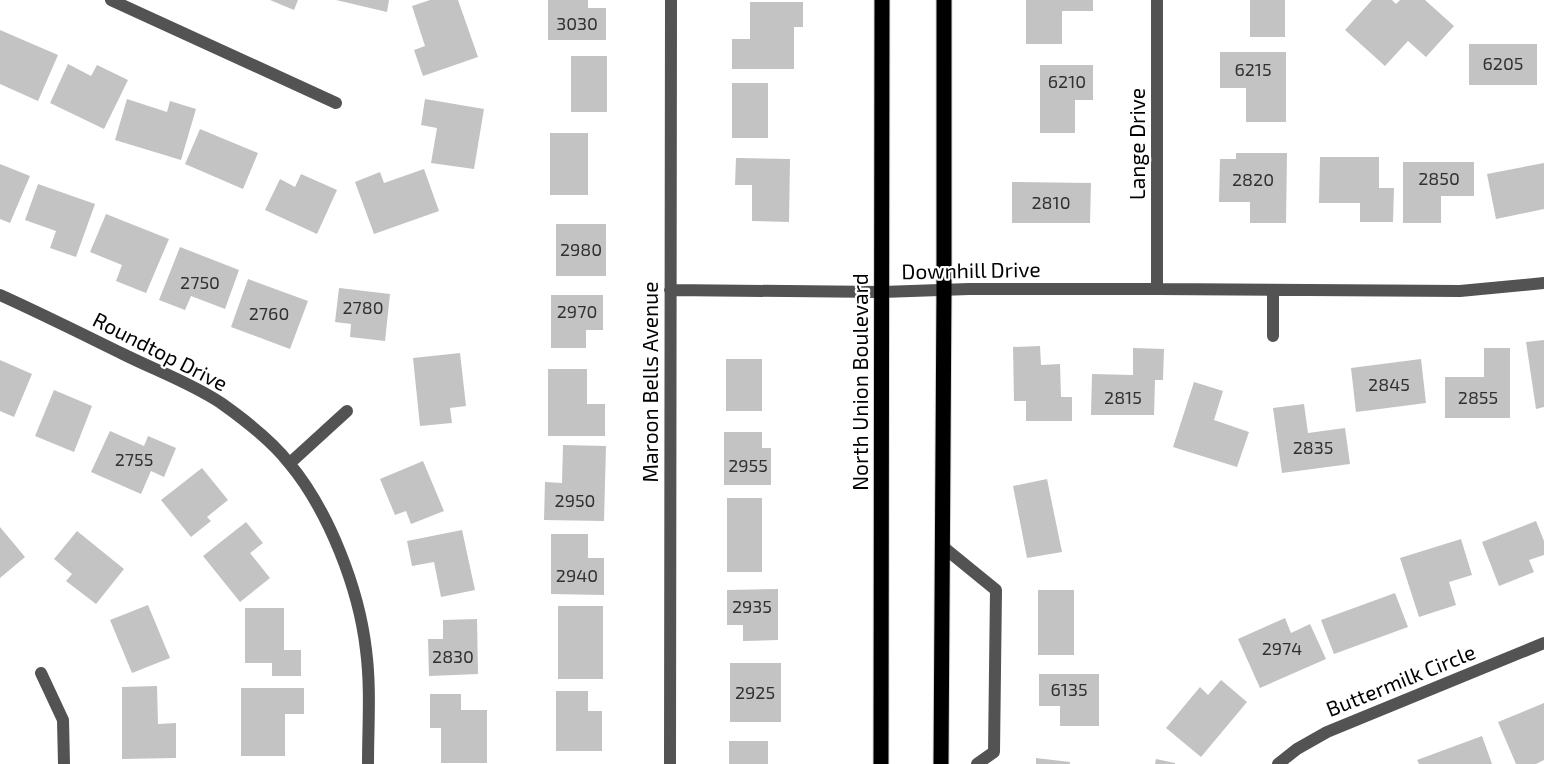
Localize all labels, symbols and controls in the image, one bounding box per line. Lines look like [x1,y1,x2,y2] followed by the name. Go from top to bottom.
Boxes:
[556,12,598,34] house number: 3030
[1483,52,1523,74] house number: 6205
[1234,58,1272,80] house number: 6215
[1048,70,1086,92] house number: 6210
[1124,88,1149,200] street label: Lange Drive
[1418,167,1460,189] house number: 2850
[1232,168,1274,190] house number: 2820
[1031,191,1071,213] house number: 2810
[560,238,602,260] house number: 2980
[901,256,1041,283] street label: Downhill Drive
[180,271,220,293] house number: 2750
[847,273,872,491] street label: North Union Boulevard
[637,282,662,482] street label: Maroon Bells Avenue
[342,296,384,318] house number: 2780
[557,300,597,322] house number: 2970
[249,302,289,324] house number: 2760
[89,306,232,395] street label: Roundtop Drive
[1368,373,1410,395] house number: 2845
[1104,386,1142,408] house number: 2815
[1458,386,1498,408] house number: 2855
[1293,436,1333,458] house number: 2835
[115,448,153,470] house number: 2755
[728,454,768,476] house number: 2955
[555,489,595,511] house number: 2950
[556,564,598,586] house number: 2940
[732,595,772,617] house number: 2935
[1262,637,1302,659] house number: 2974
[1322,638,1479,721] street label: Buttermilk Circle
[432,645,474,667] house number: 2830
[1050,678,1088,700] house number: 6135
[735,681,775,703] house number: 2925

